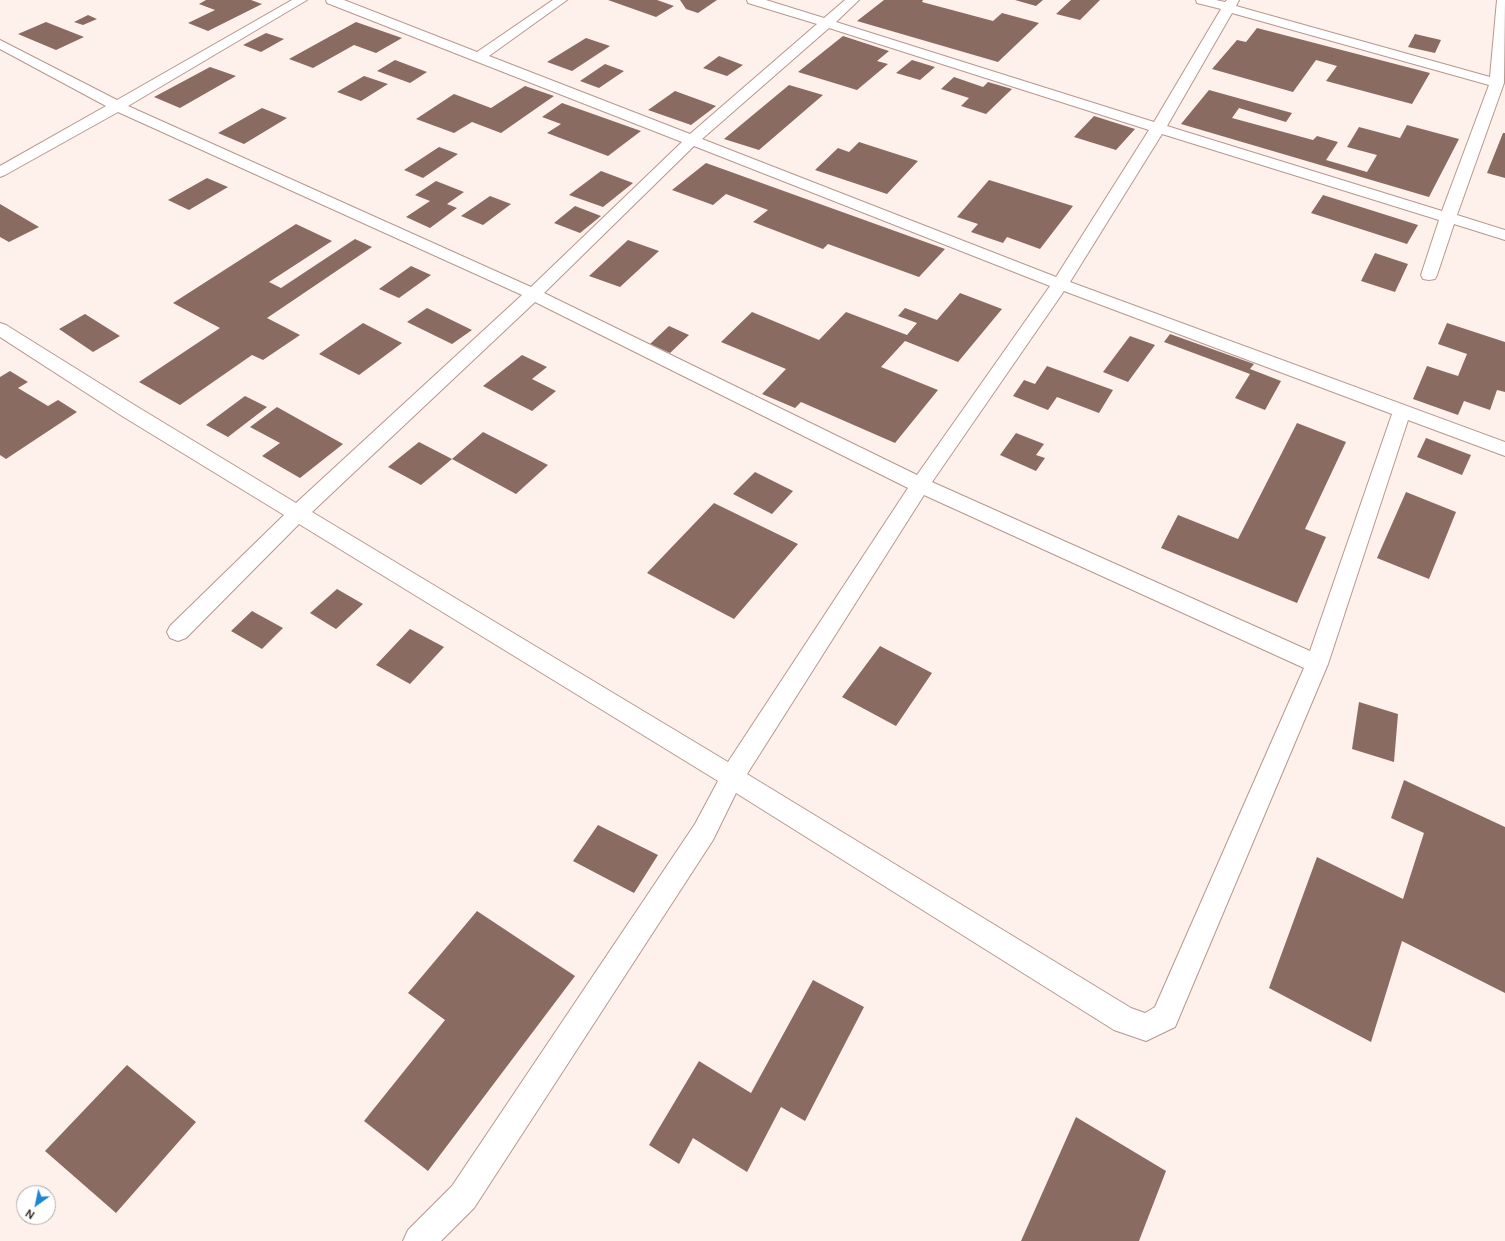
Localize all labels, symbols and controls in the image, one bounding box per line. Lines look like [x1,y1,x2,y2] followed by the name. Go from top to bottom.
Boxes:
[16,1185,56,1225] north arrow
[23,1206,37,1222] text: N

